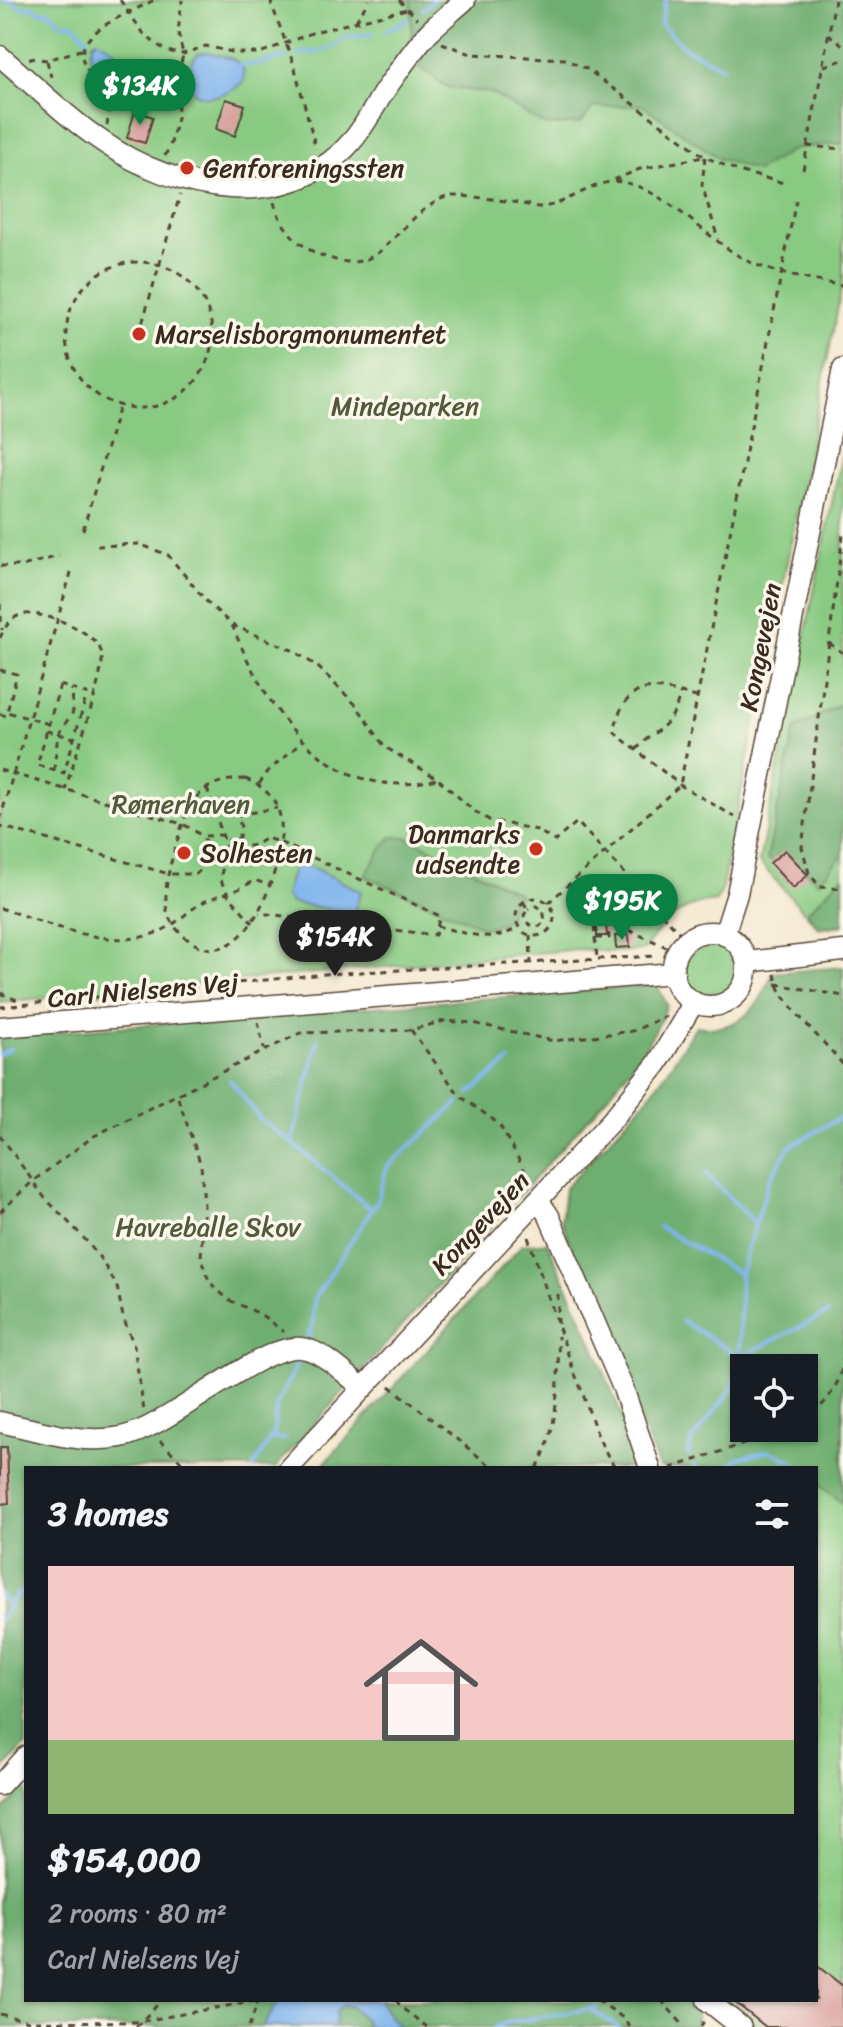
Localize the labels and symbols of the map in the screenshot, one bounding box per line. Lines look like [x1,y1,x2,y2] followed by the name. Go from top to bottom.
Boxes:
[84,59,196,127] pin: $134K
[203,145,404,191] place label: Genforeningssten
[178,159,196,177] marker: Genforeningssten
[155,311,446,357] place label: Marselisborgmonumentet
[130,325,148,343] marker: Marselisborgmonumentet
[331,383,479,429] park label: Mindeparken
[725,579,795,715] street label: Kongevejen
[112,781,250,827] park label: Rømerhaven
[408,811,520,887] place label: Danmarks udsendte
[200,830,313,876] place label: Solhesten
[527,840,545,858] marker: Danmarks udsendte
[175,844,193,862] marker: Solhesten
[566,874,678,942] pin: $195K
[279,910,391,978] pin: $154K
[46,959,241,1021] street label: Carl Nielsens Vej
[419,1160,541,1286] street label: Kongevejen
[116,1204,302,1250] park label: Havreballe Skov

